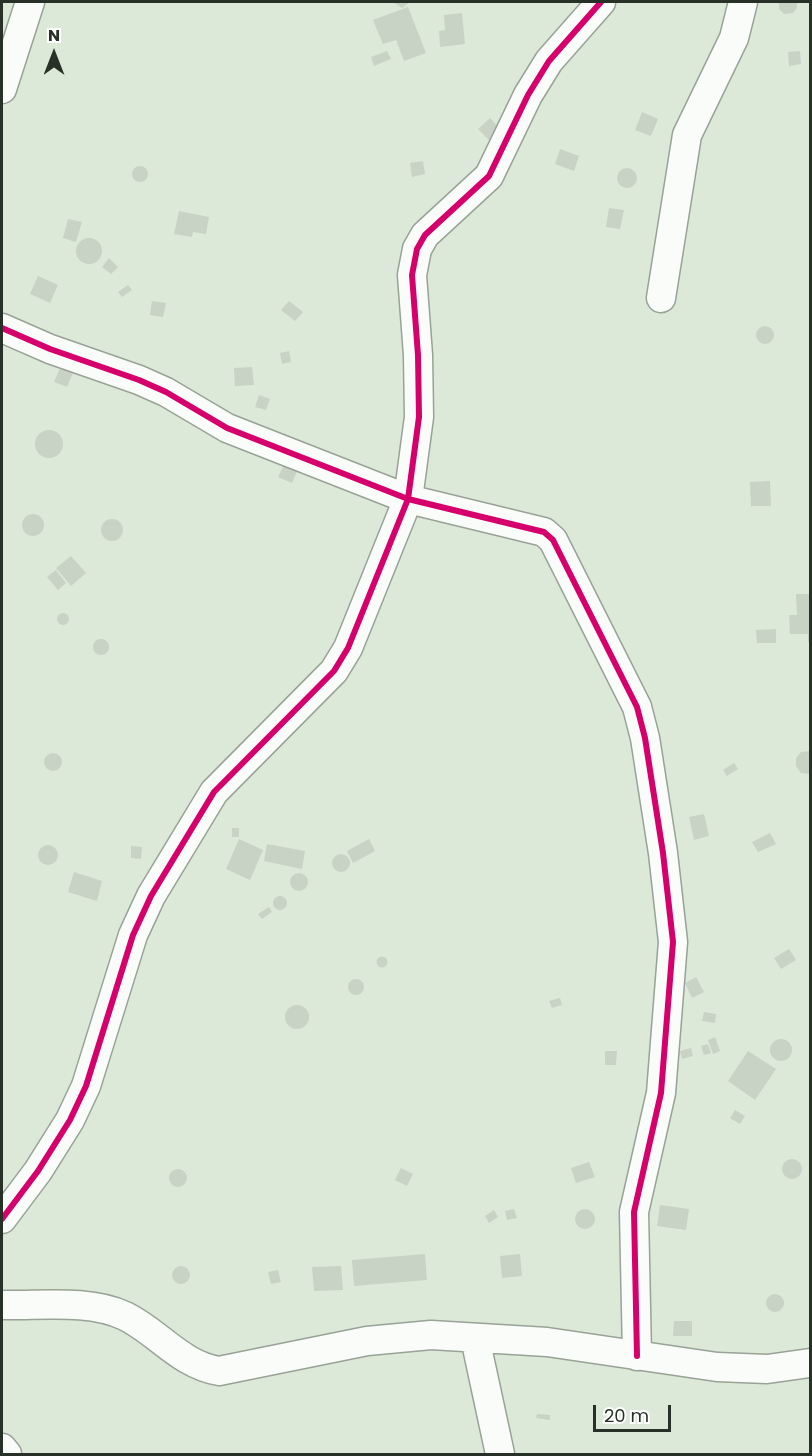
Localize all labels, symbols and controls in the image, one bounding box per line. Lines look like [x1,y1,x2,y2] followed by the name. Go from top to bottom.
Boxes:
[24,24,84,84] north arrow
[48,24,60,47] text: N
[596,1393,674,1431] scale bar
[604,1403,649,1428] text: 20 m

